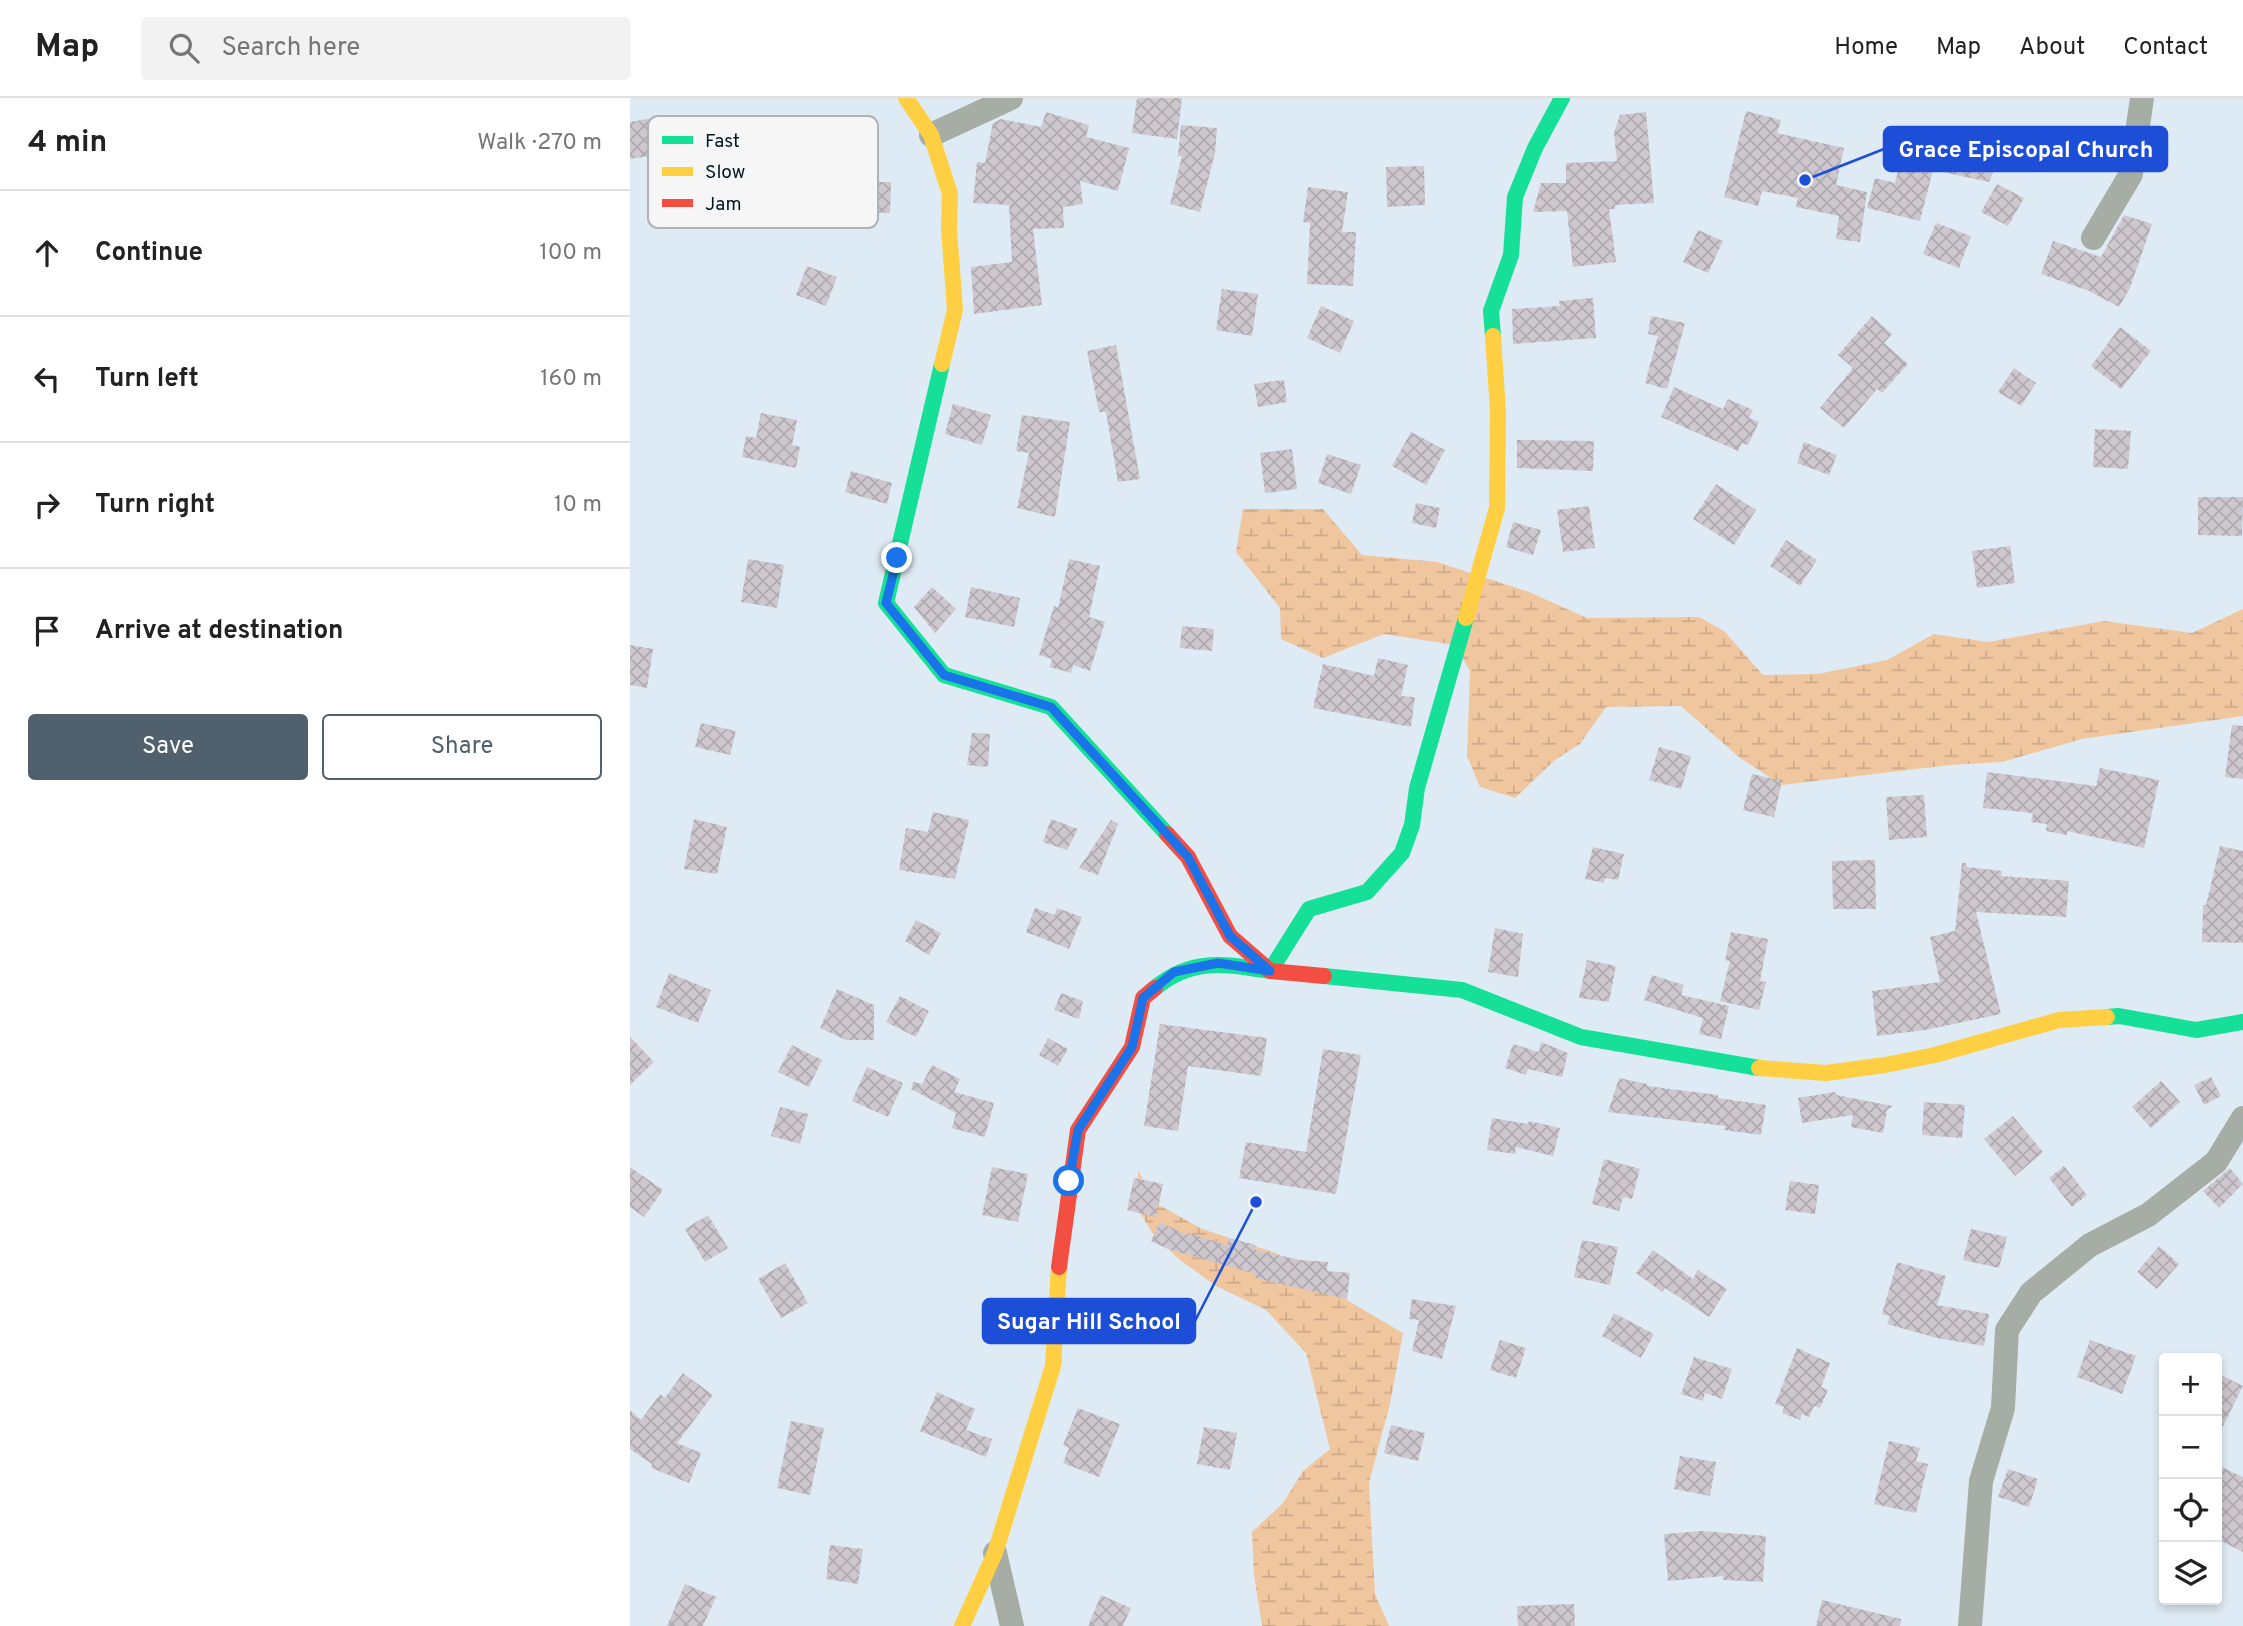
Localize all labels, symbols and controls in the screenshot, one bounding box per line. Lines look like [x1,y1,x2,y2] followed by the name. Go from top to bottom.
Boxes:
[141,17,631,80] search box
[35,27,99,69] text: Map
[165,29,203,67] icon: search
[221,32,360,65] text: Search here
[1834,33,1898,63] text: Home
[1936,33,1981,63] text: Map
[2019,33,2085,63] text: About
[2123,33,2208,63] text: Contact
[648,116,878,228] legend
[28,125,107,162] text: 4 min
[1884,127,2167,171] callout: Grace Episcopal Church
[477,129,602,158] text: Walk · 270 m
[705,130,740,154] text: Fast
[1899,137,2153,166] text: Grace Episcopal Church
[705,161,745,185] text: Slow
[705,193,742,217] text: Jam
[28,234,66,272] icon: ahead
[95,237,203,270] text: Continue
[539,239,602,268] text: 100 m
[28,360,66,398] icon: left
[95,363,199,396] text: Turn left
[540,365,602,394] text: 160 m
[28,486,66,524] icon: right
[95,489,215,522] text: Turn right
[554,491,602,520] text: 10 m
[881,542,912,573] route end
[28,612,66,650] icon: arrive
[95,615,343,648] text: Arrive at destination
[28,714,308,780] button: Save
[322,714,602,780] button: Share
[1053,1165,1084,1196] route start
[983,1299,1195,1343] callout: Sugar Hill School
[997,1309,1181,1338] text: Sugar Hill School
[2159,1353,2222,1605] map controls
[2159,1353,2222,1416] button: +
[2159,1416,2222,1479] button: −
[2159,1479,2222,1542] button: locate
[2159,1542,2222,1605] button: layers

